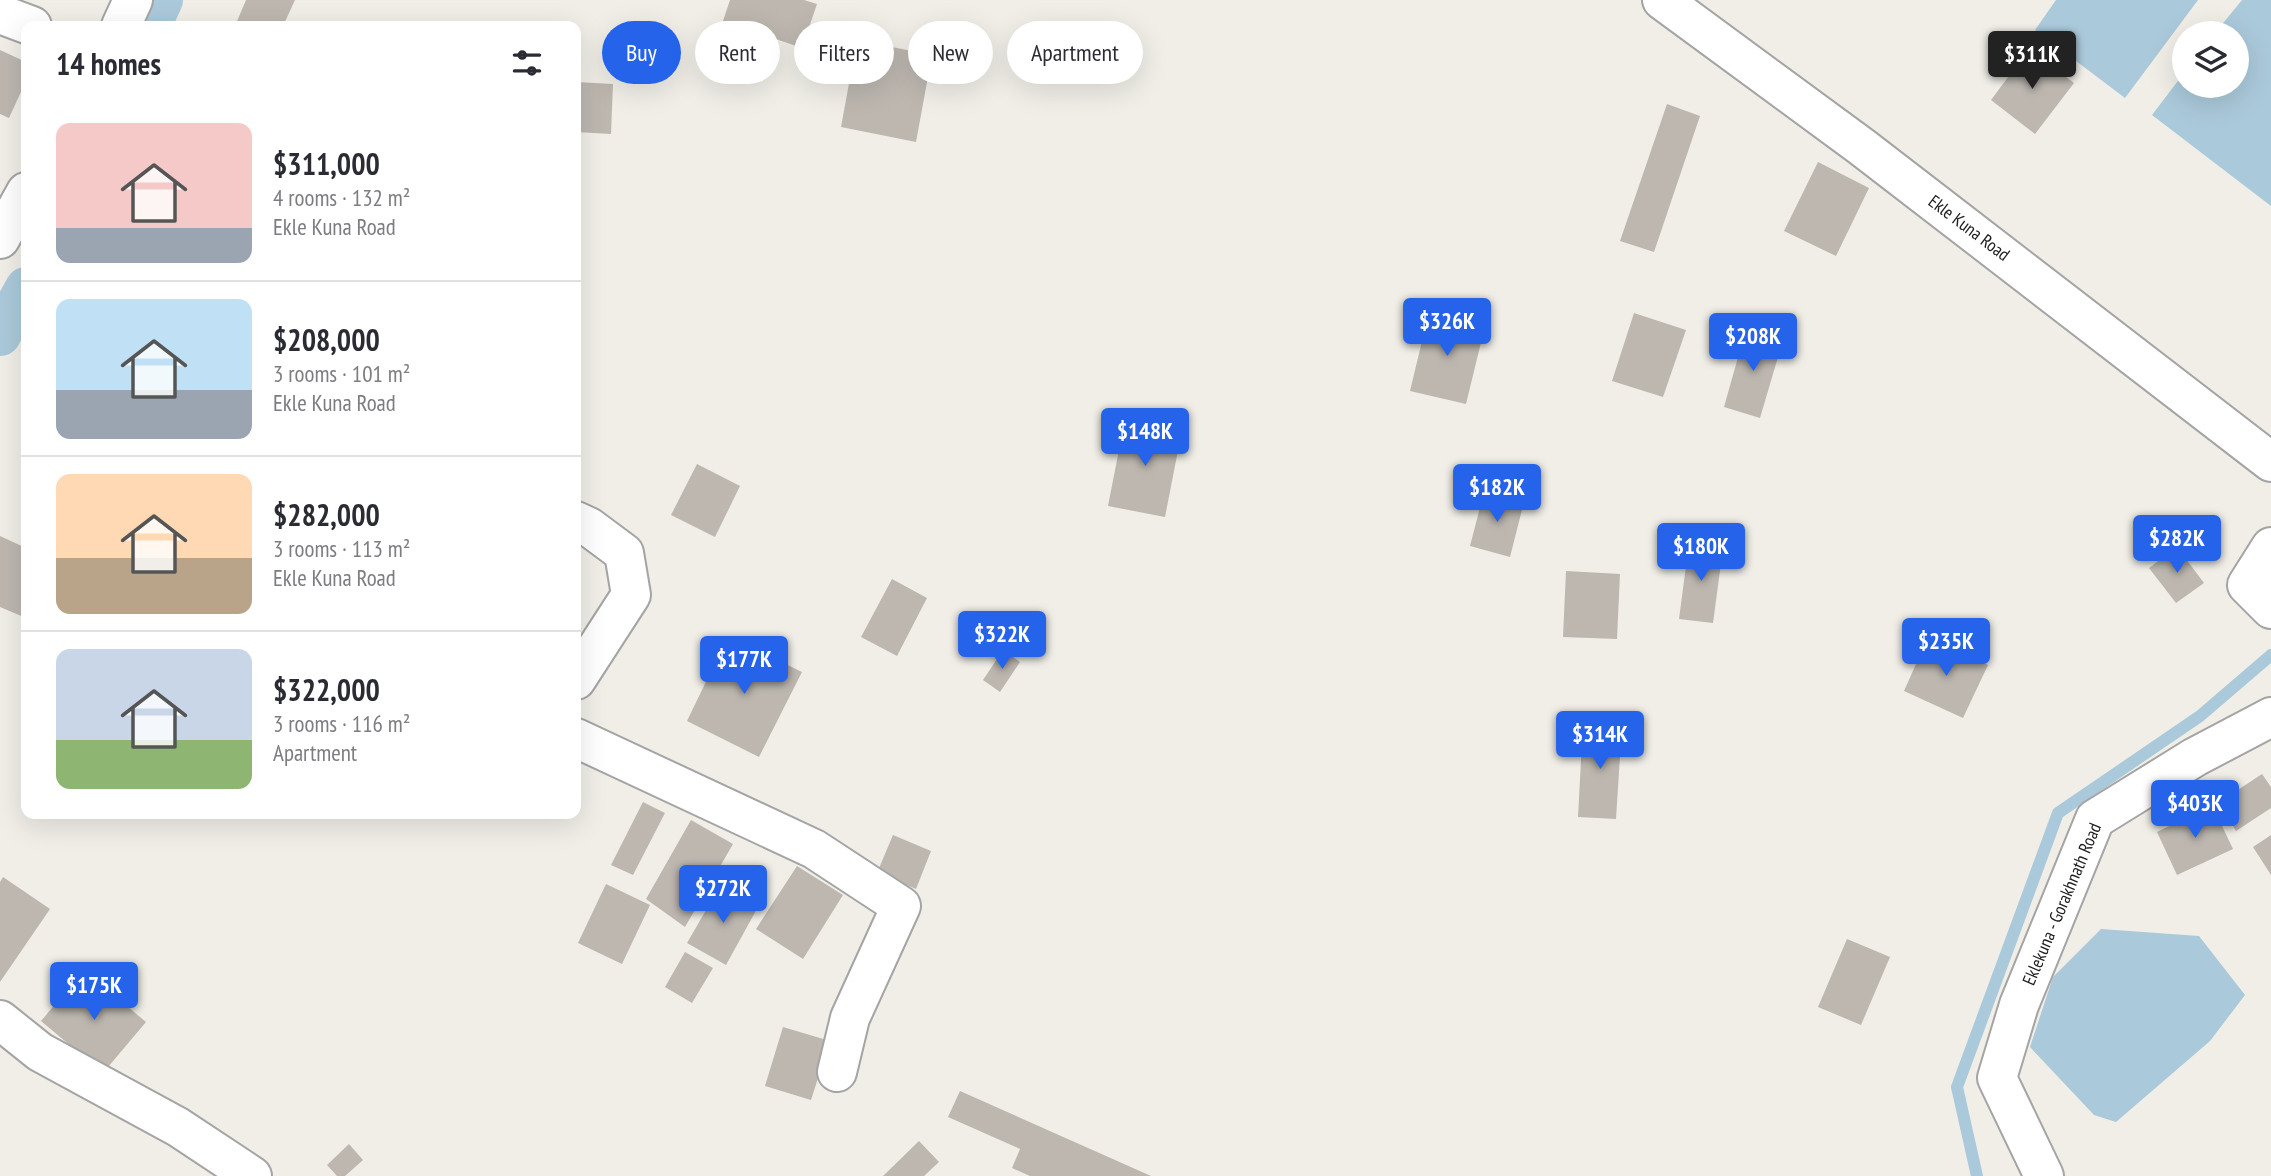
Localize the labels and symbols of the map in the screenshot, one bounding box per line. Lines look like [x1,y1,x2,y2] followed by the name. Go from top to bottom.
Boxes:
[1983,32,2081,91] pin: $311K
[1924,190,2015,266] street label: Ekle Kuna Road
[1398,298,1496,358] pin: $326K
[1704,314,1802,373] pin: $208K
[1096,408,1194,468] pin: $148K
[1448,464,1546,524] pin: $182K
[2128,516,2226,575] pin: $282K
[1652,524,1750,583] pin: $180K
[953,612,1051,671] pin: $322K
[1897,618,1995,678] pin: $235K
[695,636,793,696] pin: $177K
[1551,712,1649,771] pin: $314K
[2146,780,2244,840] pin: $403K
[2017,819,2106,988] street label: Eklekuna - Gorakhnath Road
[674,866,772,925] pin: $272K
[45,962,143,1022] pin: $175K

